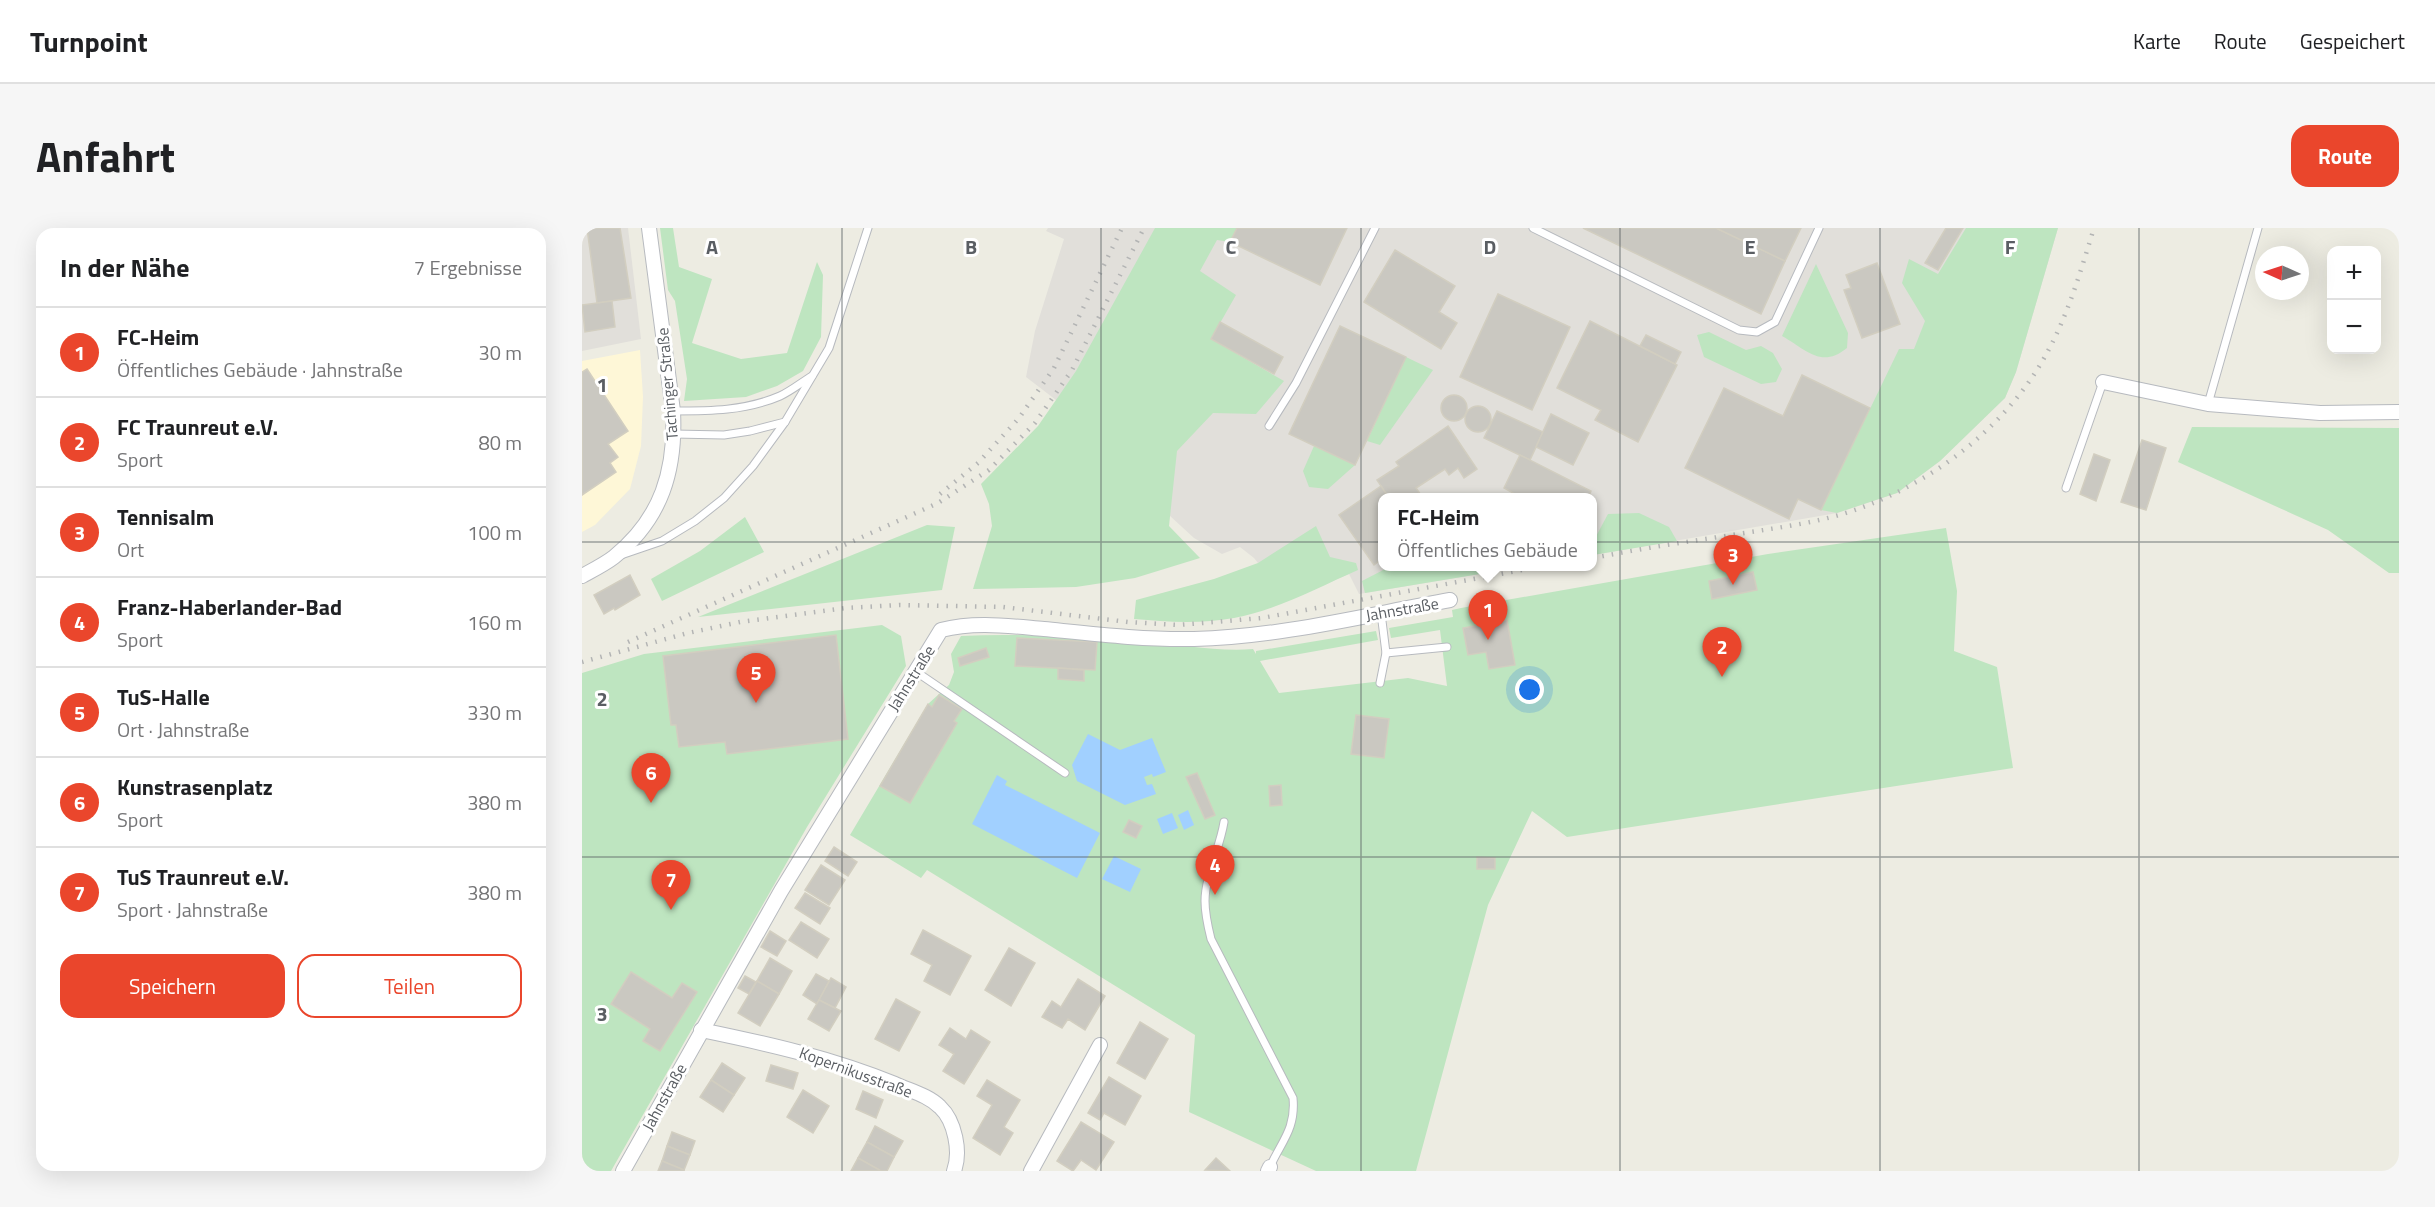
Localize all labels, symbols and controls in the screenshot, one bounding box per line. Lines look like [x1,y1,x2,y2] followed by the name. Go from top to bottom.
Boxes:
[30,20,148,63] text: Turnpoint
[2133,25,2181,57] text: Karte
[2214,25,2267,57] text: Route
[2300,25,2405,57] text: Gespeichert
[36,124,175,188] text: Anfahrt
[2291,125,2399,187] button: Route
[706,231,718,262] text: A
[965,231,977,262] text: B
[1226,231,1237,262] text: C
[1484,231,1496,262] text: D
[1744,231,1756,262] text: E
[2005,231,2016,262] text: F
[2255,246,2309,300] north arrow
[2327,246,2381,354] map controls
[2327,246,2381,300] button: +
[60,248,189,287] text: In der Nähe
[414,252,522,283] text: 7 Ergebnisse
[2327,300,2381,354] button: −
[117,320,199,354] text: FC-Heim
[650,327,684,441] street label: Tachinger Straße
[74,337,85,368] text: 1
[478,337,522,368] text: 30 m
[117,354,403,385] text: Öffentliches Gebäude · Jahnstraße
[596,369,608,400] text: 1
[117,410,278,444] text: FC Traunreut e.V.
[74,427,85,458] text: 2
[478,427,522,458] text: 80 m
[117,444,163,475] text: Sport
[1378,493,1597,571] popup
[117,500,214,534] text: Tennisalm
[1397,500,1480,534] text: FC-Heim
[74,517,85,548] text: 3
[467,517,522,548] text: 100 m
[117,534,144,565] text: Ort
[1397,534,1578,565] text: Öffentliches Gebäude
[1714,536,1752,585] pin: 3
[117,590,342,624] text: Franz-Haberlander-Bad
[1468,590,1508,640] pin: 1
[1364,591,1440,627] street label: Jahnstraße
[74,607,85,638] text: 4
[467,607,522,638] text: 160 m
[117,624,163,655] text: Sport
[1702,628,1742,677] pin: 2
[881,640,941,716] street label: Jahnstraße
[736,654,776,703] pin: 5
[1515,675,1544,704] your location
[117,680,210,714] text: TuS-Halle
[596,683,608,714] text: 2
[74,697,85,728] text: 5
[467,697,522,728] text: 330 m
[117,714,249,745] text: Ort · Jahnstraße
[632,754,670,803] pin: 6
[117,770,273,804] text: Kunstrasenplatz
[74,787,85,818] text: 6
[467,787,522,818] text: 380 m
[117,804,163,835] text: Sport
[1196,846,1234,895] pin: 4
[117,860,289,894] text: TuS Traunreut e.V.
[652,860,691,910] pin: 7
[74,877,85,908] text: 7
[467,877,522,908] text: 380 m
[117,894,268,925] text: Sport · Jahnstraße
[60,954,285,1018] button: Speichern
[297,954,522,1018] button: Teilen
[596,998,608,1029] text: 3
[796,1040,916,1104] street label: Kopernikusstraße
[636,1059,692,1135] street label: Jahnstraße

